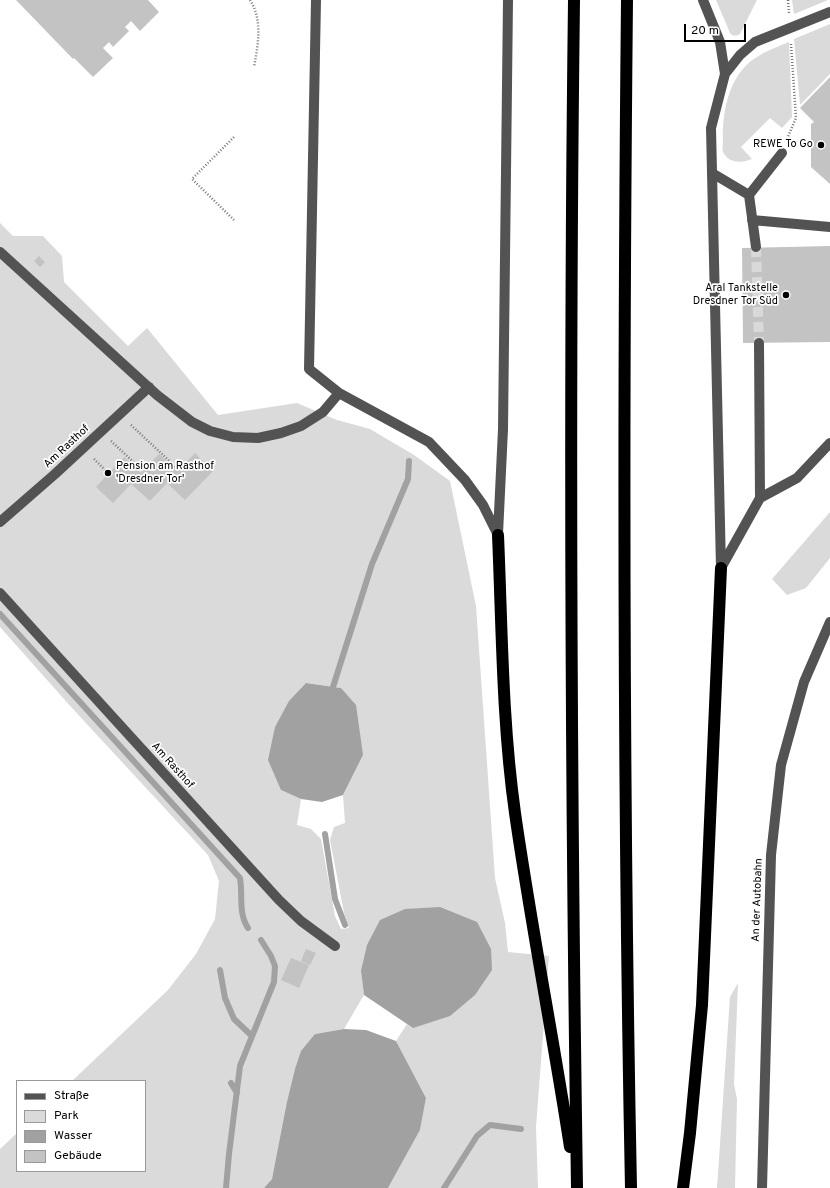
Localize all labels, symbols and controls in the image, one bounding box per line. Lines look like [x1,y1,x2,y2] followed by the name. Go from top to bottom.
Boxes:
[686,16,748,42] scale bar
[691,23,719,39] text: 20 m
[753,138,813,152] place label: REWE To Go
[816,140,826,150] marker: REWE To Go
[693,282,778,308] place label: Aral Tankstelle Dresdner Tor Süd
[781,290,791,300] marker: Aral Tankstelle Dresdner Tor Süd
[42,423,92,471] street label: Am Rasthof
[116,460,214,486] place label: Pension am Rasthof 'Dresdner Tor'
[103,468,113,478] marker: Pension am Rasthof 'Dresdner Tor'
[148,740,196,792] street label: Am Rasthof
[750,858,766,942] street label: An der Autobahn
[16,1080,146,1172] legend
[54,1088,89,1104] text: Straße
[54,1108,79,1124] text: Park
[54,1128,92,1144] text: Wasser
[54,1148,102,1164] text: Gebäude

